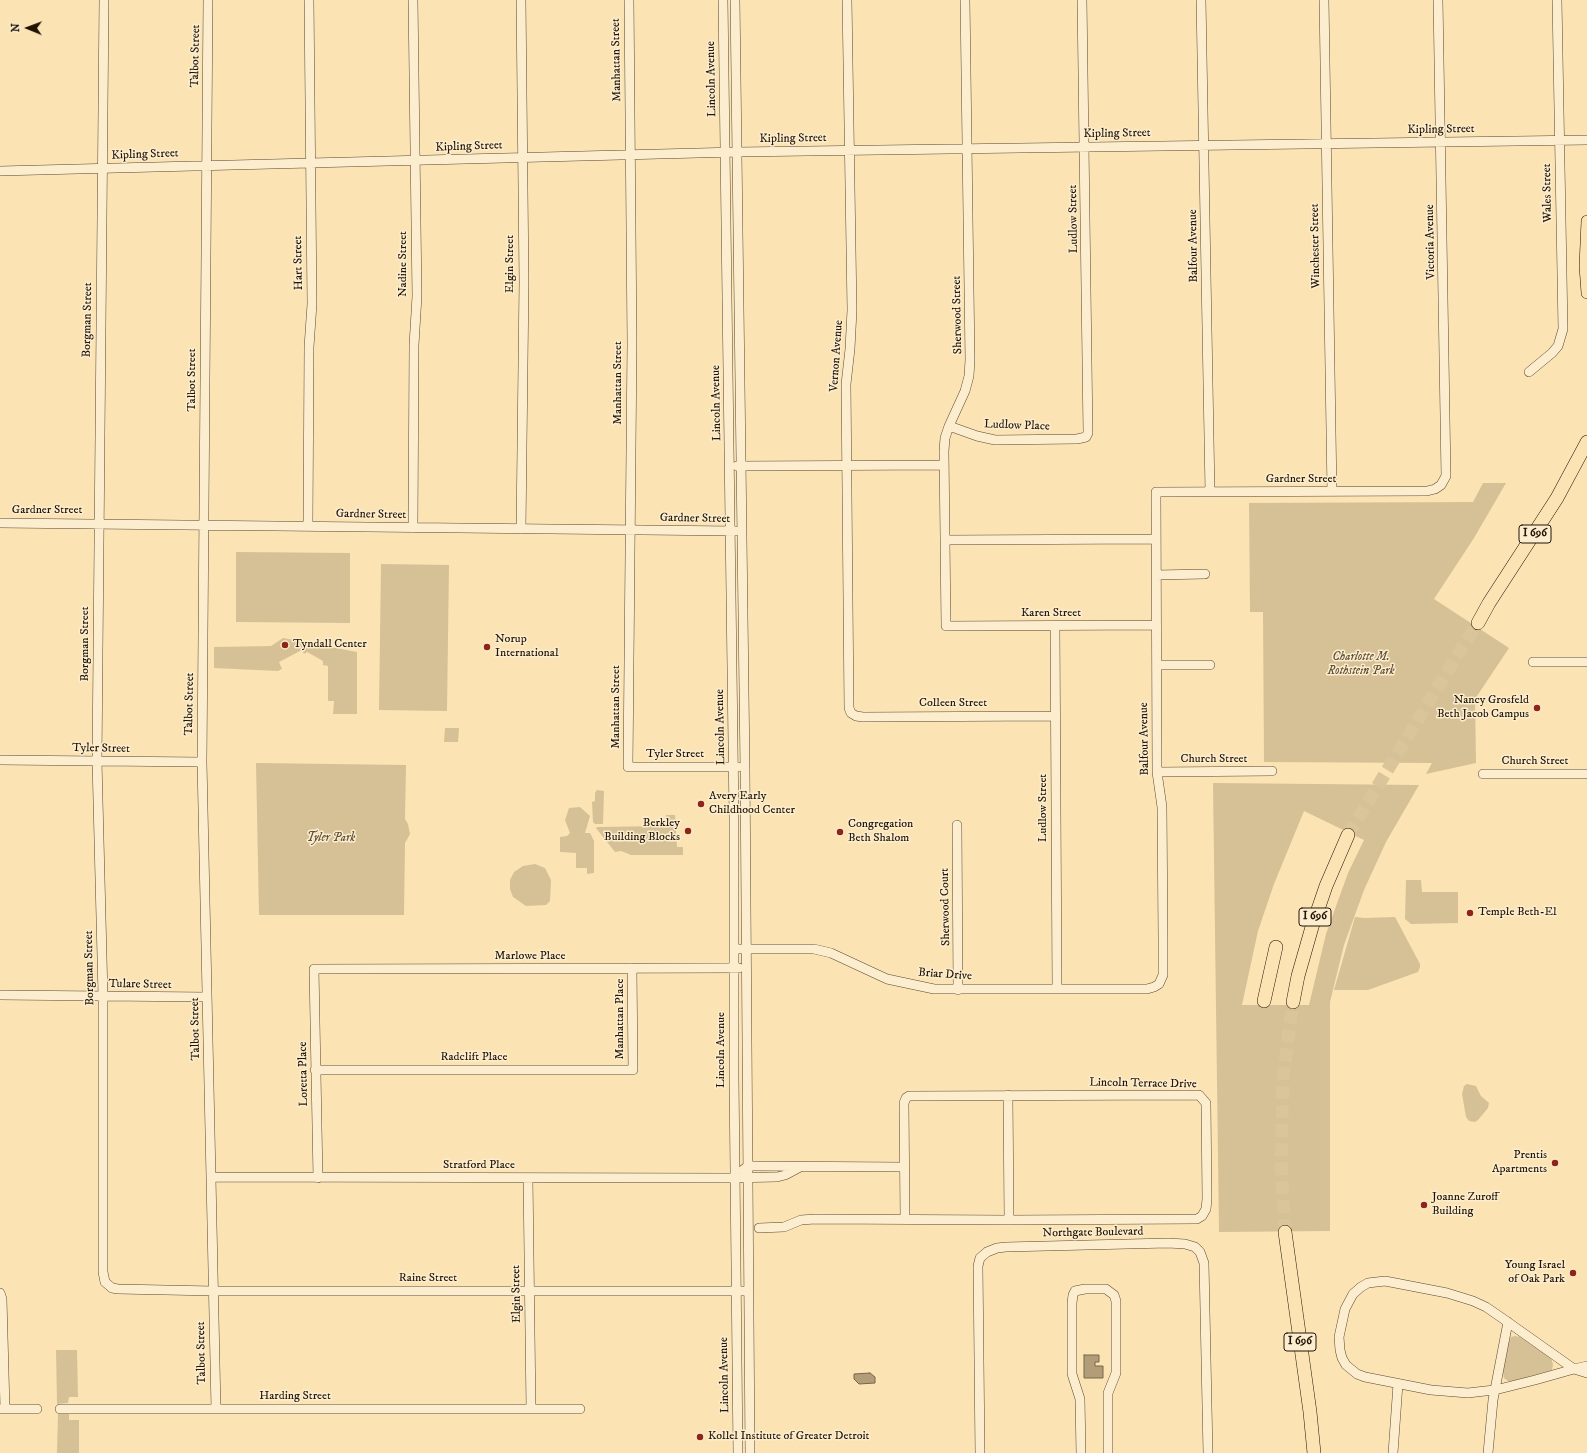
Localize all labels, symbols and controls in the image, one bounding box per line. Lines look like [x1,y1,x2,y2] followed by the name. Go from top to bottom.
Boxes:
[8,8,48,48] north arrow
[609,18,625,102] street label: Manhattan Street
[9,23,23,32] text: N
[188,24,204,88] street label: Talbot Street
[704,41,720,117] street label: Lincoln Avenue
[1407,122,1475,138] street label: Kipling Street
[1083,126,1151,142] street label: Kipling Street
[759,131,827,147] street label: Kipling Street
[435,139,503,155] street label: Kipling Street
[111,147,179,163] street label: Kipling Street
[1540,163,1556,223] street label: Wales Street
[1066,185,1082,253] street label: Ludlow Street
[1308,203,1324,289] street label: Winchester Street
[1423,204,1439,280] street label: Victoria Avenue
[1186,209,1202,283] street label: Balfour Avenue
[397,231,411,297] street label: Nadine Street
[504,235,518,293] street label: Elgin Street
[291,236,307,290] street label: Hart Street
[950,276,966,354] street label: Sherwood Street
[80,282,96,358] street label: Borgman Street
[827,320,847,392] street label: Vernon Avenue
[612,341,626,425] street label: Manhattan Street
[186,349,200,411] street label: Talbot Street
[709,365,725,441] street label: Lincoln Avenue
[984,418,1050,434] street label: Ludlow Place
[1266,473,1336,487] street label: Gardner Street
[12,504,82,518] street label: Gardner Street
[336,507,406,523] street label: Gardner Street
[660,511,730,527] street label: Gardner Street
[1519,525,1551,543] road number: I 696
[79,606,93,682] street label: Borgman Street
[1021,607,1081,621] street label: Karen Street
[495,633,559,661] place label: Norup International
[293,638,367,652] place label: Tyndall Center
[280,640,290,650] marker: Tyndall Center
[482,642,492,652] marker: Norup International
[1327,651,1395,679] park label: Charlotte M. Rothstein Park
[610,665,624,749] street label: Manhattan Street
[182,672,198,736] street label: Talbot Street
[713,689,729,765] street label: Lincoln Avenue
[1437,694,1529,722] place label: Nancy Grosfeld Beth Jacob Campus
[919,697,987,711] street label: Colleen Street
[1137,702,1153,776] street label: Balfour Avenue
[1532,703,1542,713] marker: Nancy Grosfeld Beth Jacob Campus
[72,741,130,757] street label: Tyler Street
[646,748,704,762] street label: Tyler Street
[1181,753,1247,767] street label: Church Street
[1502,755,1568,769] street label: Church Street
[1037,774,1051,842] street label: Ludlow Street
[709,790,795,818] place label: Avery Early Childhood Center
[696,799,706,809] marker: Avery Early Childhood Center
[604,817,680,845] place label: Berkley Building Blocks
[848,818,913,846] place label: Congregation Beth Shalom
[683,826,693,836] marker: Berkley Building Blocks
[835,827,845,837] marker: Congregation Beth Shalom
[307,832,355,846] park label: Tyler Park
[938,868,954,946] street label: Sherwood Court
[1478,906,1557,920] place label: Temple Beth-El
[1299,908,1331,926] road number: I 696
[1465,908,1475,918] marker: Temple Beth-El
[82,930,98,1006] street label: Borgman Street
[495,950,565,964] street label: Marlowe Place
[918,966,972,984] street label: Briar Drive
[108,977,172,993] street label: Tulare Street
[614,978,628,1060] street label: Manhattan Place
[188,997,204,1061] street label: Talbot Street
[715,1012,729,1088] street label: Lincoln Avenue
[296,1041,312,1107] street label: Loretta Place
[441,1051,507,1065] street label: Radclift Place
[1089,1076,1197,1092] street label: Lincoln Terrace Drive
[1492,1149,1547,1177] place label: Prentis Apartments
[1550,1158,1560,1168] marker: Prentis Apartments
[443,1159,515,1173] street label: Stratford Place
[1432,1191,1498,1219] place label: Joanne Zuroff Building
[1419,1200,1429,1210] marker: Joanne Zuroff Building
[1042,1225,1144,1241] street label: Northgate Boulevard
[1505,1259,1565,1287] place label: Young Israel of Oak Park
[509,1265,525,1323] street label: Elgin Street
[1568,1268,1578,1278] marker: Young Israel of Oak Park
[399,1272,457,1286] street label: Raine Street
[194,1321,210,1385] street label: Talbot Street
[1284,1333,1316,1351] road number: I 696
[717,1337,733,1413] street label: Lincoln Avenue
[259,1390,331,1404] street label: Harding Street
[708,1430,869,1444] place label: Kollel Institute of Greater Detroit
[695,1432,705,1442] marker: Kollel Institute of Greater Detroit

